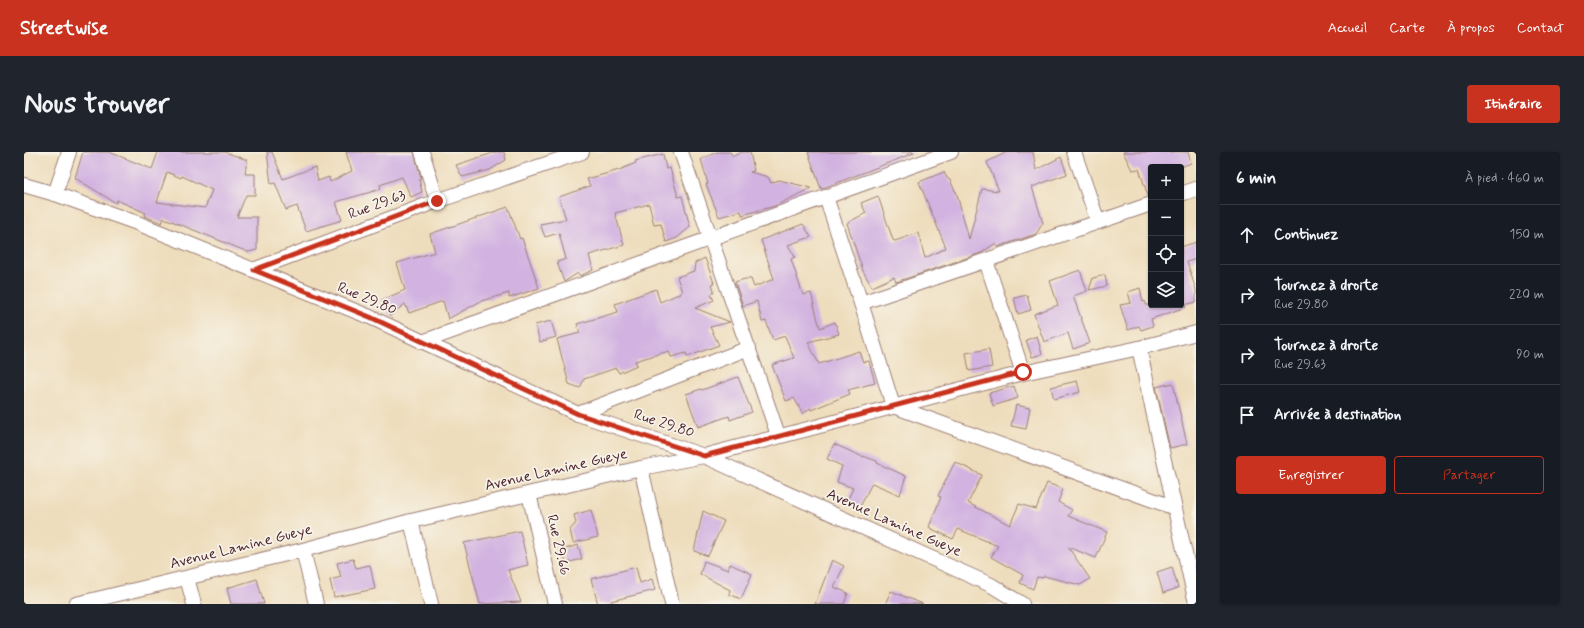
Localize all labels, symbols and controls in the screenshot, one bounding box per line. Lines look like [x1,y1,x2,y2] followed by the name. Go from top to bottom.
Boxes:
[20,16,108,41] text: Streetwise
[1328,19,1367,37] text: Accueil
[1389,19,1425,37] text: Carte
[1447,19,1495,37] text: À propos
[1517,19,1564,37] text: Contact
[1467,85,1560,123] button: Itinéraire
[24,86,169,123] text: Nous trouver
[1148,164,1184,308] map controls
[1148,164,1184,200] button: +
[1236,167,1276,189] text: 6 min
[1465,170,1544,187] text: À pied · 460 m
[345,185,409,225] street label: Rue 29.63
[428,192,446,210] route end
[1148,200,1184,236] button: −
[1236,224,1258,246] icon: ahead
[1274,225,1338,245] text: Continuez
[1510,226,1544,243] text: 150 m
[1148,236,1184,272] button: locate
[1148,272,1184,308] button: layers
[1274,276,1378,296] text: Tournez à droite
[334,278,400,320] street label: Rue 29.80
[1236,284,1258,306] icon: right
[1509,286,1544,303] text: 220 m
[1274,296,1328,313] text: Rue 29.80
[1274,336,1378,356] text: Tournez à droite
[1236,344,1258,366] icon: right
[1516,346,1544,363] text: 90 m
[1274,356,1326,373] text: Rue 29.63
[1014,363,1032,381] route start
[1236,404,1258,426] icon: arrive
[631,405,697,443] street label: Rue 29.80
[1274,405,1401,425] text: Arrivée à destination
[483,444,629,496] street label: Avenue Lamine Gueye
[1236,456,1386,494] button: Enregistrer
[1394,456,1544,494] button: Partager
[823,484,965,562] street label: Avenue Lamine Gueye
[541,513,575,577] street label: Rue 29.66
[168,520,314,574] street label: Avenue Lamine Gueye

